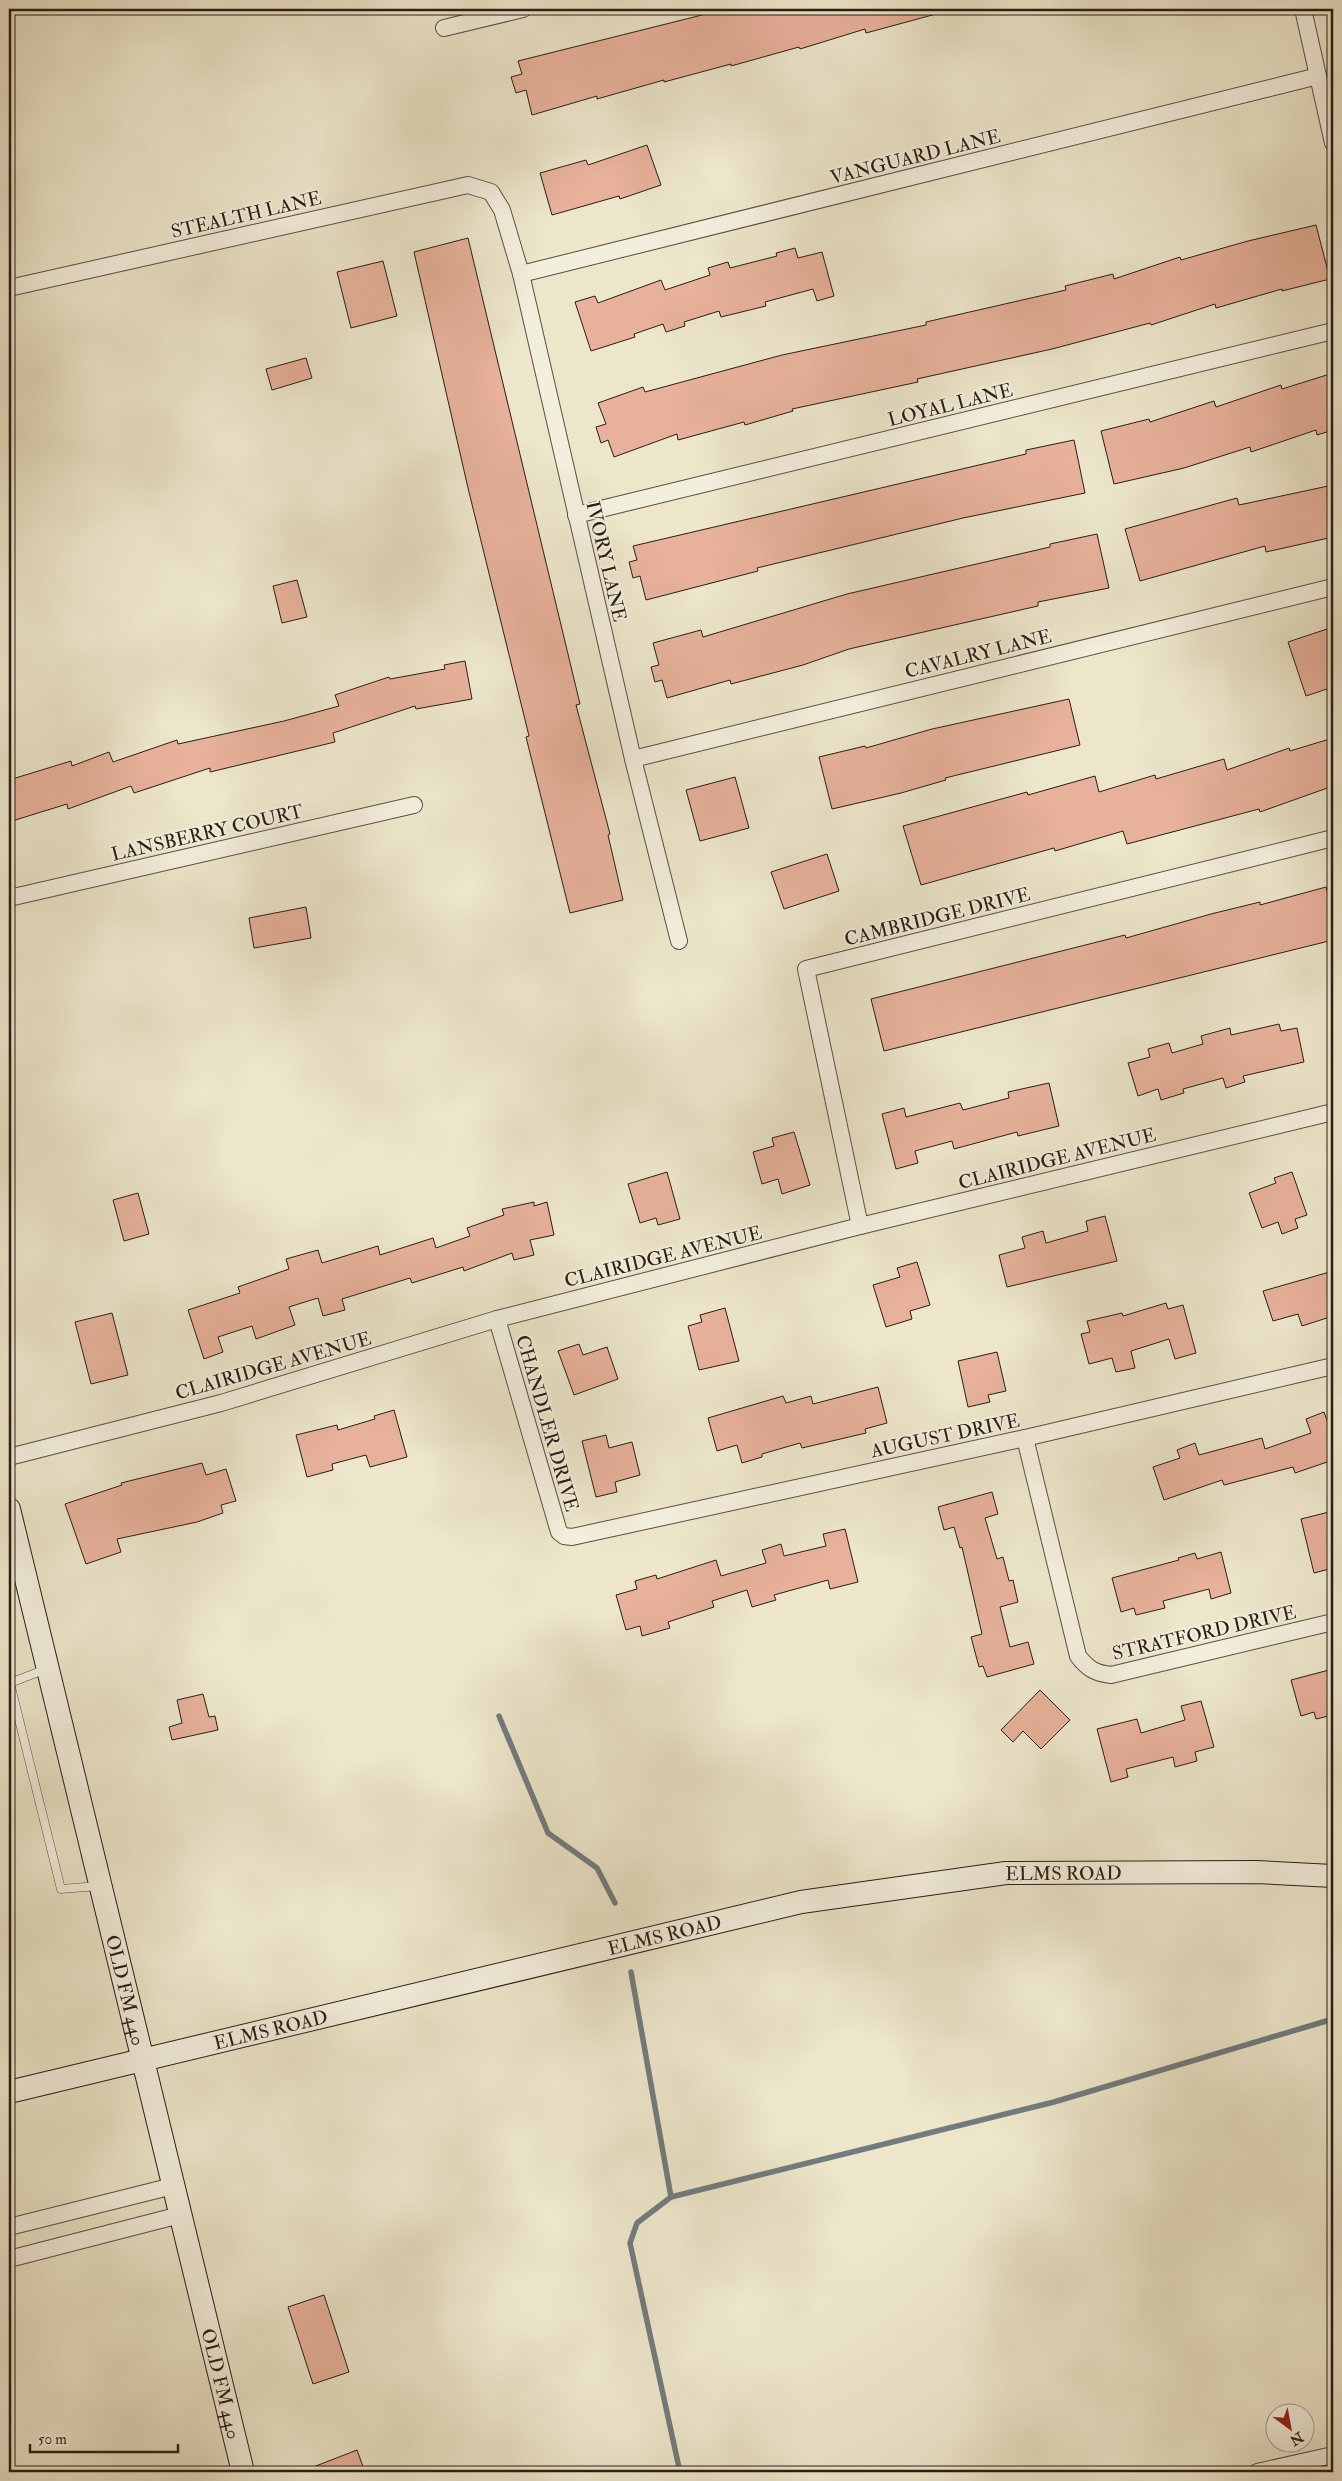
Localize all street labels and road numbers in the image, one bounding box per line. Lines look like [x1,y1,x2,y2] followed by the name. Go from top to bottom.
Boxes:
[828,124,1003,190] street label: VANGUARD LANE
[169,186,324,244] street label: STEALTH LANE
[885,378,1015,432] street label: LOYAL LANE
[580,499,632,624] street label: IVORY LANE
[902,624,1054,684] street label: CAVALRY LANE
[109,799,305,867] street label: LANSBERRY COURT
[842,882,1033,952] street label: CAMBRIDGE DRIVE
[956,1123,1159,1195] street label: CLAIRIDGE AVENUE
[562,1221,765,1293] street label: CLAIRIDGE AVENUE
[172,1326,374,1405] street label: CLAIRIDGE AVENUE
[510,1332,584,1515] street label: CHANDLER DRIVE
[868,1408,1022,1464] street label: AUGUST DRIVE
[1110,1600,1299,1666] street label: STRATFORD DRIVE
[1005,1862,1122,1886] street label: ELMS ROAD
[605,1910,724,1961] street label: ELMS ROAD
[100,1932,150,2048] street label: OLD FM 440
[211,2005,330,2055] street label: ELMS ROAD
[196,2326,246,2442] street label: OLD FM 440

